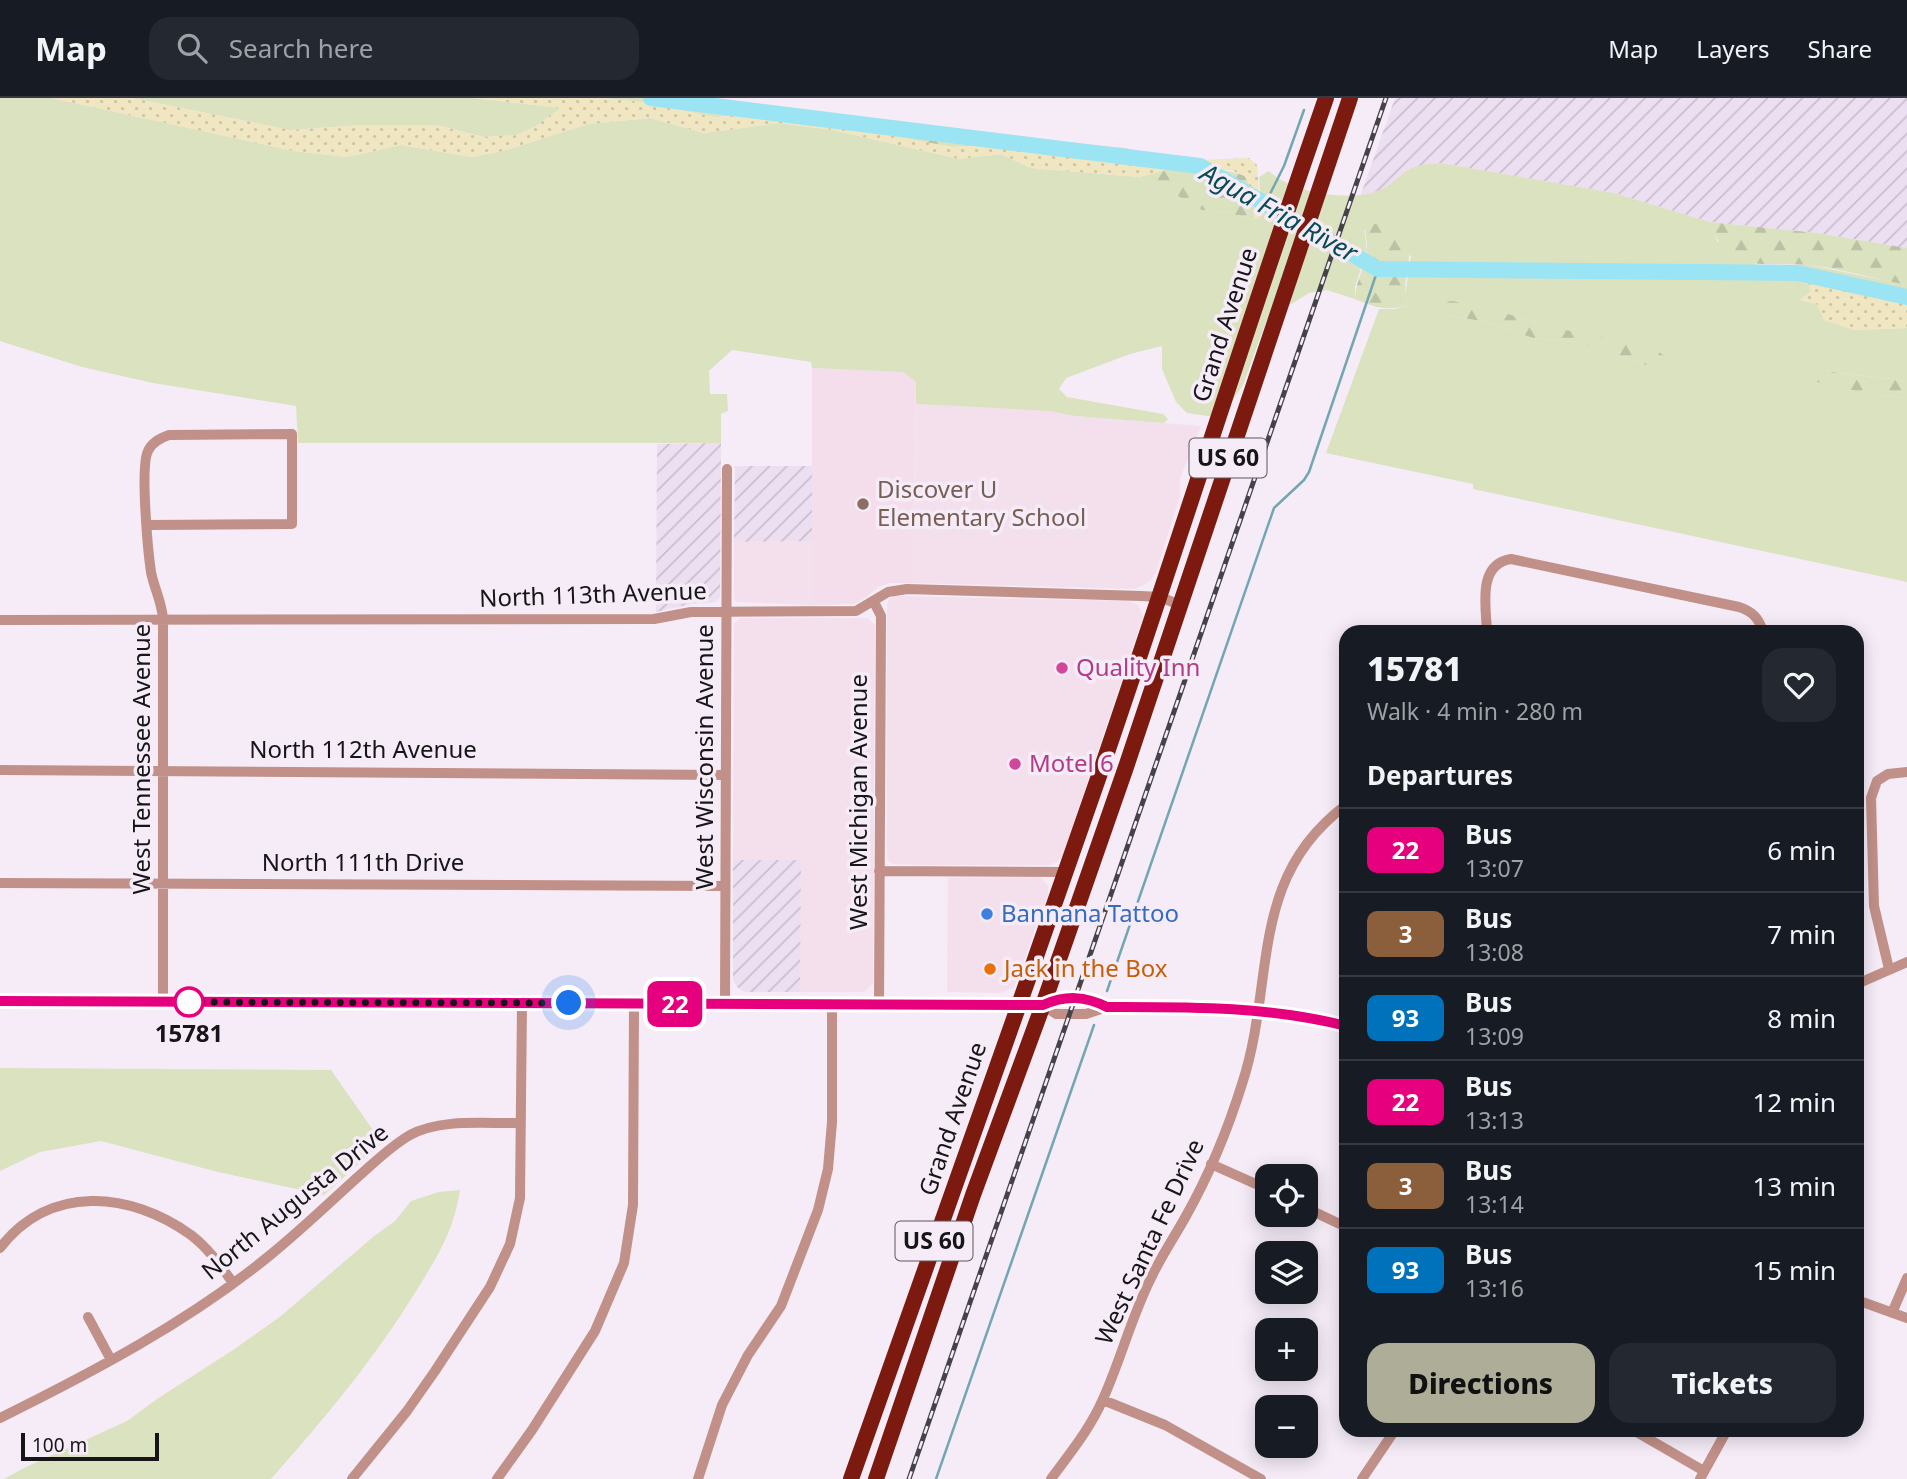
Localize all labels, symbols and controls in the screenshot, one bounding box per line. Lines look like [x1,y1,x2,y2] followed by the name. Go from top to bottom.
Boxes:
[149,17,639,80] search box
[35,26,107,71] text: Map
[173,29,211,67] icon: search
[229,30,373,66] text: Search here
[1608,32,1658,65] text: Map
[1696,32,1770,65] text: Layers
[1808,32,1872,65] text: Share
[1193,153,1366,271] water label: Agua Fria River
[1183,243,1264,406] street label: Grand Avenue
[1190,438,1266,478] road number: US 60
[877,472,1086,533] place label: Discover U Elementary School
[855,496,871,512] marker: Discover U Elementary School
[479,573,707,614] street label: North 113th Avenue
[124,624,157,894] street label: West Tennessee Avenue
[687,624,720,890] street label: West Wisconsin Avenue
[1367,646,1462,691] text: 15781
[1762,648,1836,722] button: heart
[1076,650,1200,683] place label: Quality Inn
[1054,660,1070,676] marker: Quality Inn
[841,674,874,930] street label: West Michigan Avenue
[1367,695,1583,727] text: Walk · 4 min · 280 m
[249,732,477,765] street label: North 112th Avenue
[1029,746,1114,779] place label: Motel 6
[1007,756,1023,772] marker: Motel 6
[1367,757,1513,793] text: Departures
[1465,816,1512,852] text: Bus
[1767,832,1836,868] text: 6 min
[1392,833,1419,866] text: 22
[262,845,464,878] street label: North 111th Drive
[1465,852,1524,884] text: 13:07
[1001,896,1179,929] place label: Bannana Tattoo
[1465,900,1512,936] text: Bus
[979,906,995,922] marker: Bannana Tattoo
[1767,916,1836,952] text: 7 min
[1399,917,1412,950] text: 3
[1465,936,1524,968] text: 13:08
[1002,951,1168,984] place label: Jack in the Box
[982,961,998,977] marker: Jack in the Box
[644,981,706,1027] line badge: 22
[1465,984,1512,1020] text: Bus
[551,985,586,1020] your location
[174,987,204,1017] marker: 15781
[661,987,689,1020] text: 22
[1767,1000,1836,1036] text: 8 min
[1392,1001,1419,1034] text: 93
[155,1016,223,1049] place label: 15781
[1465,1020,1524,1052] text: 13:09
[910,1037,993,1200] street label: Grand Avenue
[1465,1068,1512,1104] text: Bus
[1752,1084,1836,1120] text: 12 min
[1392,1085,1419,1118] text: 22
[1465,1104,1524,1136] text: 13:13
[194,1115,394,1286] street label: North Augusta Drive
[1087,1133,1211,1349] street label: West Santa Fe Drive
[1465,1152,1512,1188] text: Bus
[1255,1164,1318,1458] map controls
[1255,1164,1318,1227] button: locate
[1752,1168,1836,1204] text: 13 min
[1399,1169,1412,1202] text: 3
[1465,1188,1524,1220] text: 13:14
[895,1222,972,1260] road number: US 60
[1465,1236,1512,1272] text: Bus
[1255,1241,1318,1304] button: layers
[1752,1252,1836,1288] text: 15 min
[1392,1253,1419,1286] text: 93
[1465,1272,1524,1304] text: 13:16
[1255,1318,1318,1381] button: +
[1367,1343,1595,1423] button: Directions
[1609,1343,1836,1423] button: Tickets
[1255,1395,1318,1458] button: −
[21,1430,159,1462] scale bar
[32,1432,87,1458] text: 100 m

